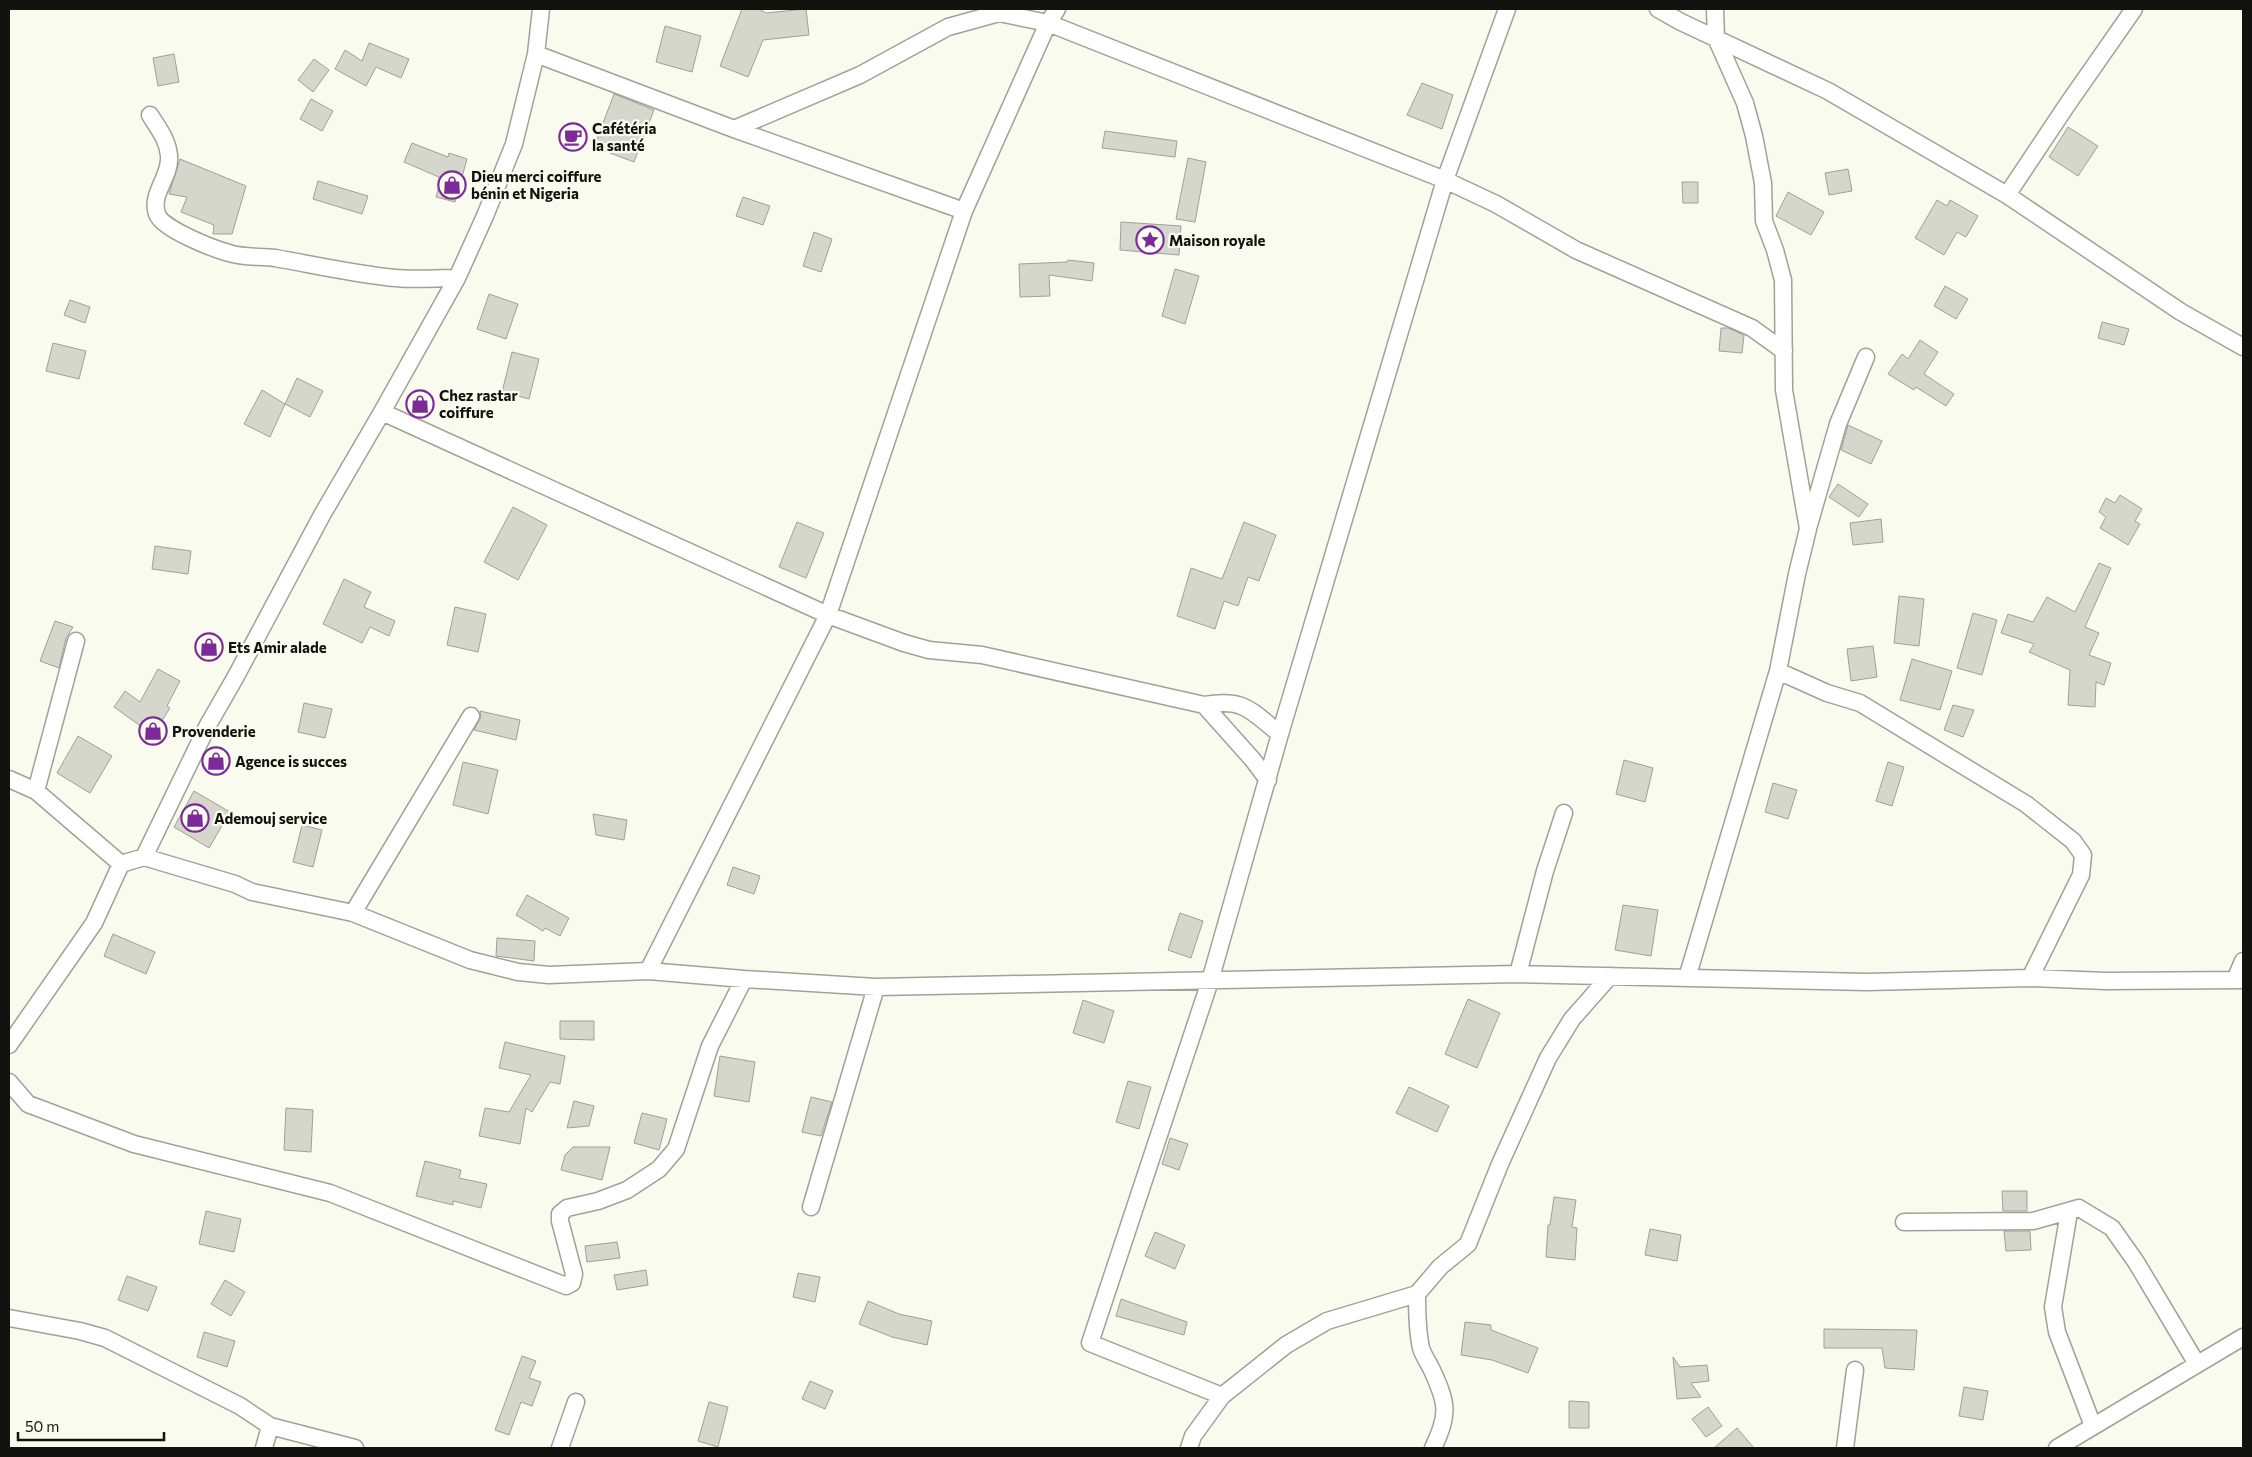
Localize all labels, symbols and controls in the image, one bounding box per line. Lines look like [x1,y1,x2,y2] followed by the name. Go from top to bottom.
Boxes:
[592,119,656,154] place label: Cafétéria la santé
[558,122,588,152] cafe icon: Cafétéria la santé
[471,167,602,202] place label: Dieu merci coiffure bénin et Nigeria
[437,170,467,200] shop icon: Dieu merci coiffure bénin et Nigeria
[1135,225,1165,255] place icon: Maison royale
[1169,231,1266,249] place label: Maison royale
[439,386,518,421] place label: Chez rastar coiffure
[405,389,435,419] shop icon: Chez rastar coiffure
[194,632,224,662] shop icon: Ets Amir alade
[228,638,327,656] place label: Ets Amir alade
[138,716,168,746] shop icon: Provenderie
[172,722,256,740] place label: Provenderie
[201,746,231,776] shop icon: Agence is succes
[235,752,347,770] place label: Agence is succes
[180,803,210,833] shop icon: Ademouj service
[214,809,327,827] place label: Ademouj service
[18,1410,164,1442] scale bar
[25,1417,59,1435] text: 50 m

